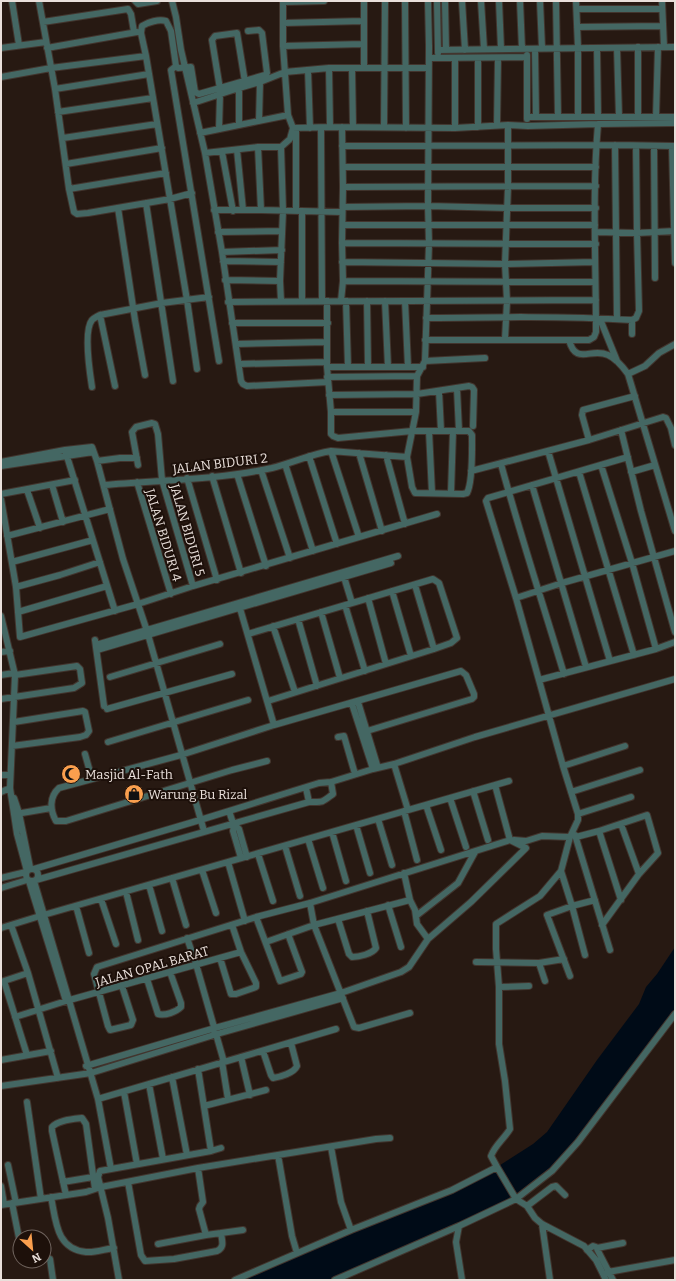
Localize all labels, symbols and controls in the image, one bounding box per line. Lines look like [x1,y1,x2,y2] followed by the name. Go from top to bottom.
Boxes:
[171,450,268,477] street label: JALAN BIDURI 2
[167,481,208,578] street label: JALAN BIDURI 5
[142,486,185,584] street label: JALAN BIDURI 4
[60,763,82,785] mosque icon: Masjid Al-Fath
[85,767,173,782] place label: Masjid Al-Fath
[123,783,145,805] shop icon: Warung Bu Rizal
[148,787,248,802] place label: Warung Bu Rizal
[93,943,211,990] street label: JALAN OPAL BARAT
[12,1229,52,1269] north arrow
[29,1250,43,1265] text: N

